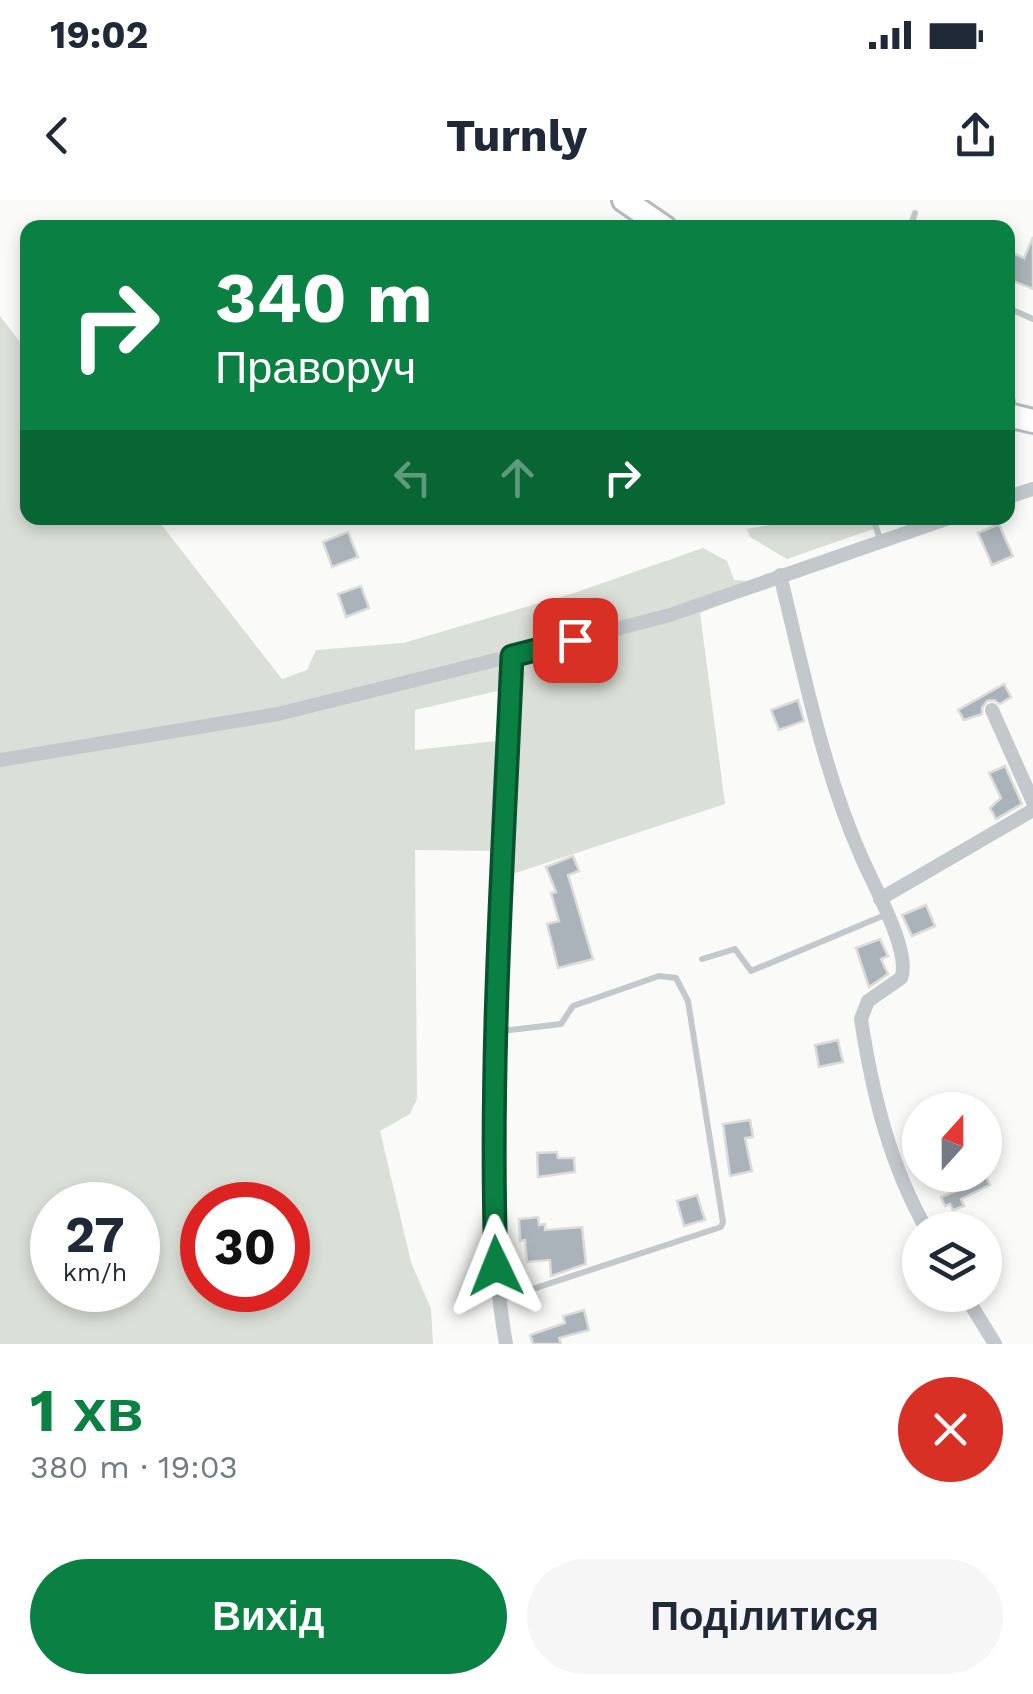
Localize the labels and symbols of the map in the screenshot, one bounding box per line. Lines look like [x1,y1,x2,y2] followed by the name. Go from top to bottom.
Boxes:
[533,598,618,683] pin
[902,1092,1002,1192] north arrow
[180,1182,310,1312] speed limit sign: 30
[444,1214,548,1318] position arrow

